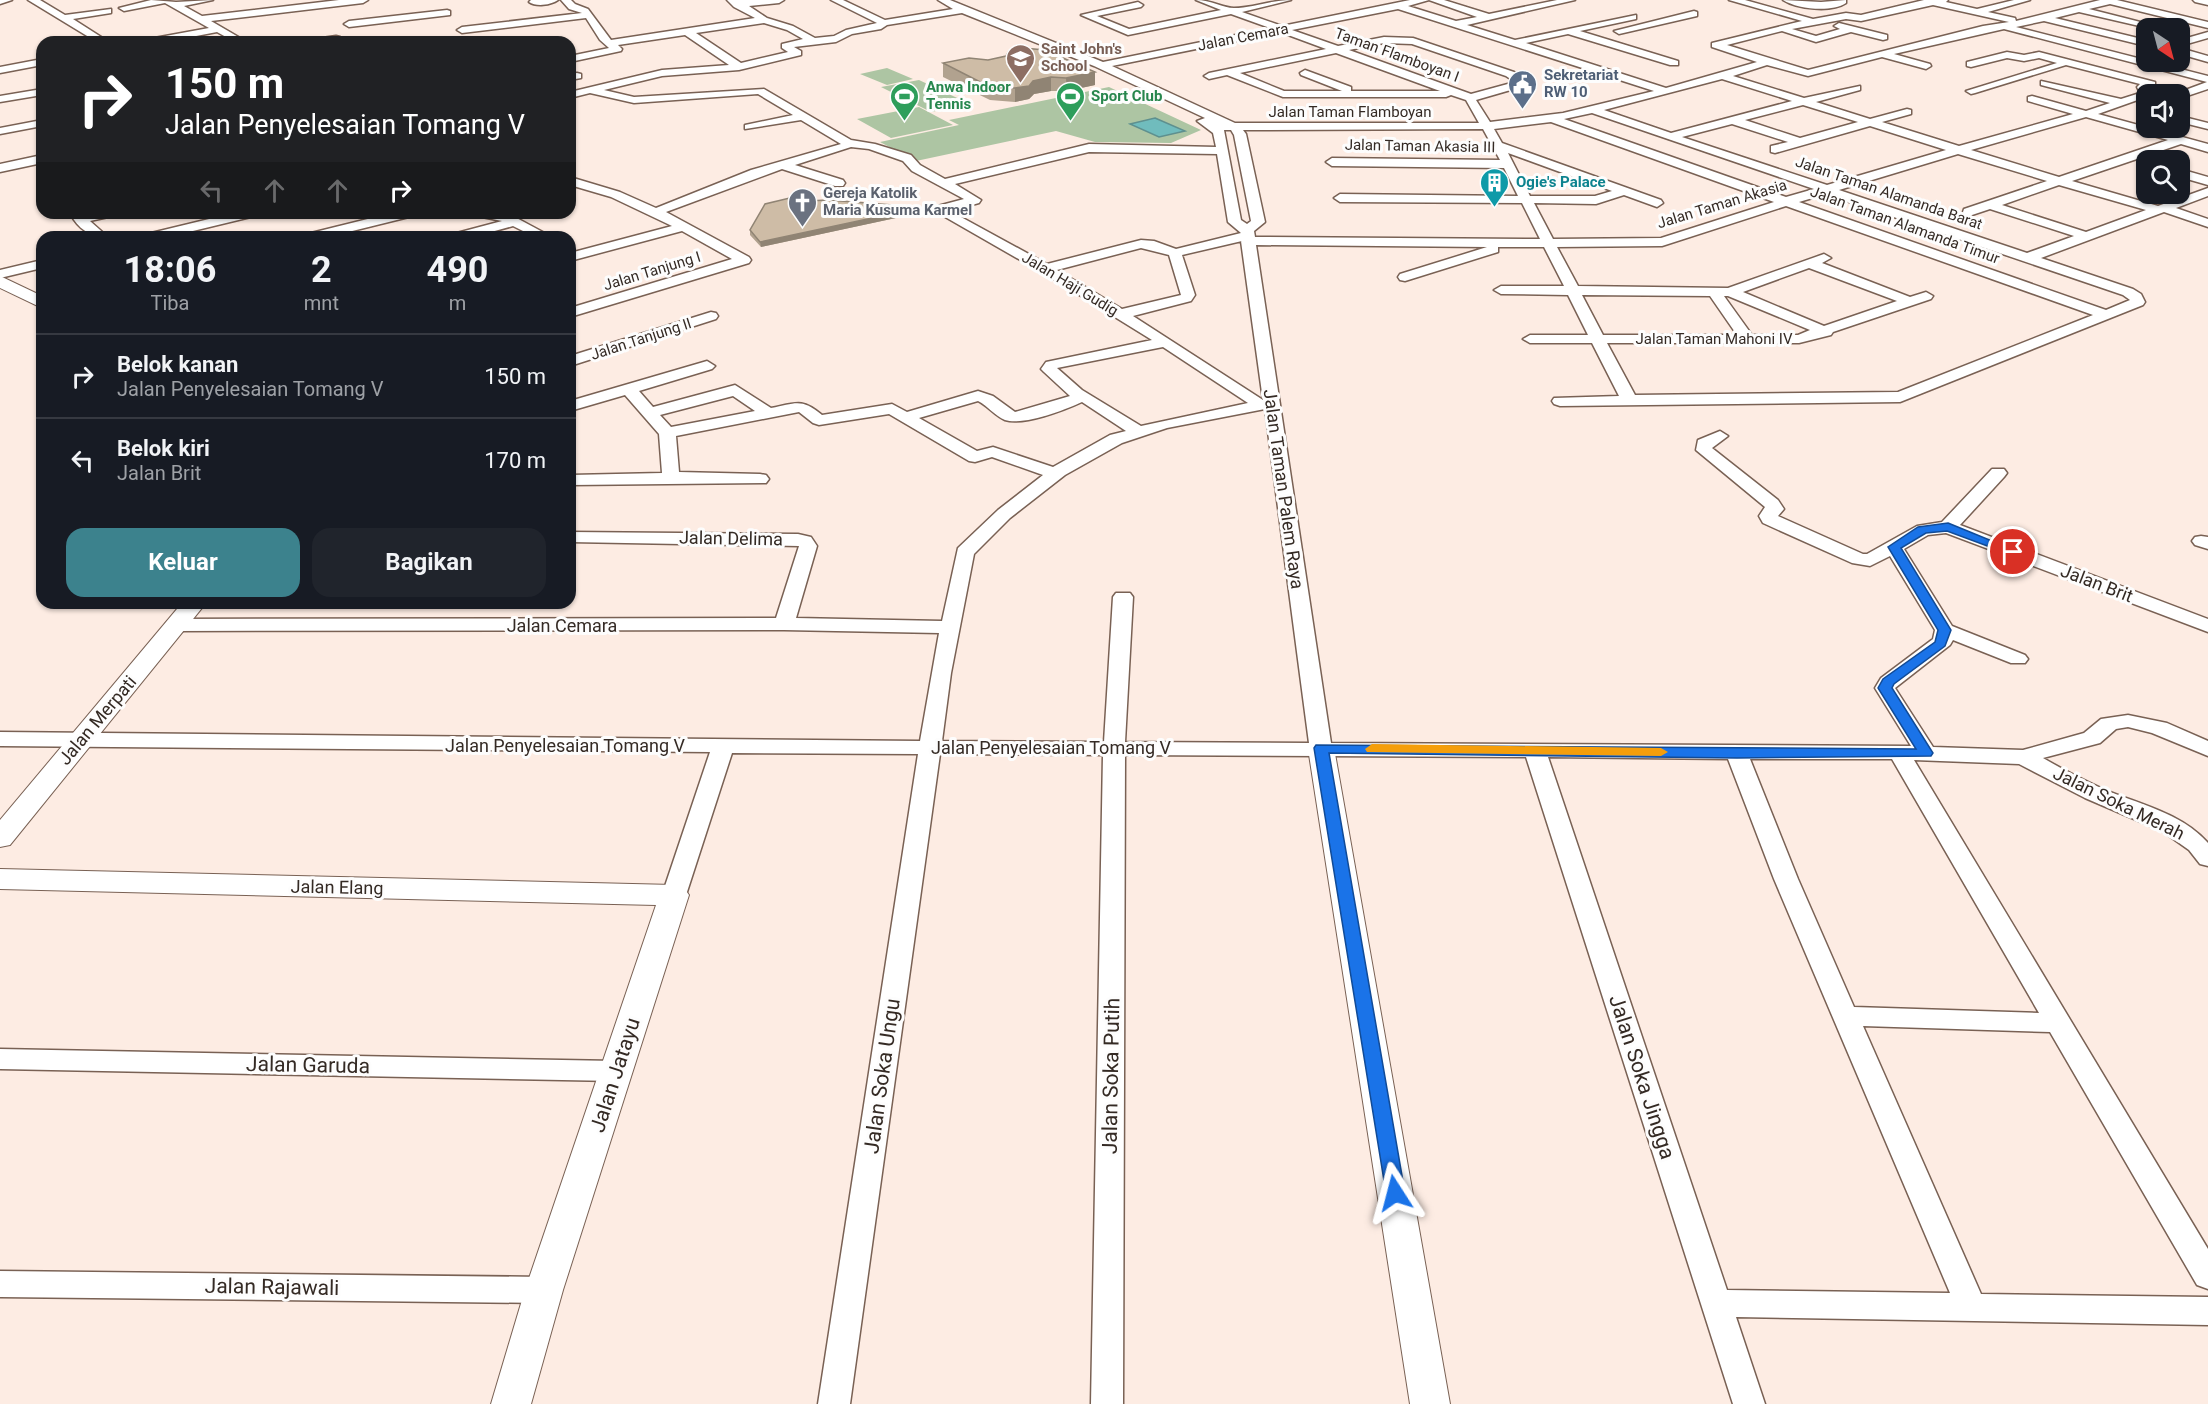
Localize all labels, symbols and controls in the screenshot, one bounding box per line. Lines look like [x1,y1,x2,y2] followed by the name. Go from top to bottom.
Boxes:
[2136,18,2190,72] north arrow
[2136,18,2190,204] map controls
[1196,19,1290,55] street label: Jalan Cemara
[1332,24,1462,86] street label: Taman Flamboyan I
[1041,40,1122,75] place label: Saint John's School
[1004,42,1036,84] school or university icon: Saint John's School
[165,59,284,108] text: 150 m
[66,60,144,138] icon: right
[1544,66,1618,101] place label: Sekretariat RW 10
[1507,68,1539,110] public building icon: Sekretariat RW 10
[926,78,1011,113] place label: Anwa Indoor Tennis
[889,80,921,122] sports icon: Anwa Indoor Tennis
[1054,80,1086,122] sports icon: Sport Club
[2136,84,2190,138] button: sound
[1091,87,1162,105] place label: Sport Club
[1268,103,1432,121] street label: Jalan Taman Flamboyan
[165,109,525,141] text: Jalan Penyelesaian Tomang V
[1345,136,1495,156] street label: Jalan Taman Akasia III
[2136,150,2190,204] button: search
[1793,153,1985,234] street label: Jalan Taman Alamanda Barat
[1479,166,1511,208] building icon: Ogie's Palace
[1516,173,1606,191] place label: Ogie's Palace
[195,174,228,207] icon: left
[258,174,291,207] icon: ahead
[321,174,354,207] icon: ahead
[384,174,417,207] icon: right
[1655,176,1789,232] street label: Jalan Taman Akasia
[1808,182,2002,268] street label: Jalan Taman Alamanda Timur
[823,184,972,219] place label: Gereja Katolik Maria Kusuma Karmel
[786,186,818,228] church icon: Gereja Katolik Maria Kusuma Karmel
[601,248,703,294] street label: Jalan Tanjung I
[1019,248,1121,320] street label: Jalan Haji Gudig
[124,249,216,291] text: 18:06
[311,249,332,291] text: 2
[427,249,488,291] text: 490
[150,291,189,315] text: Tiba
[304,291,339,315] text: mnt
[449,291,466,315] text: m
[588,314,694,364] street label: Jalan Tanjung II
[1636,330,1793,348] street label: Jalan Taman Mahoni IV
[117,352,238,377] text: Belok kanan
[66,360,99,393] icon: right
[484,364,546,389] text: 150 m
[117,377,384,401] text: Jalan Penyelesaian Tomang V
[1260,388,1308,590] street label: Jalan Taman Palem Raya
[117,436,210,461] text: Belok kiri
[66,444,99,477] icon: left
[484,448,546,473] text: 170 m
[117,461,201,485] text: Jalan Brit
[1987,526,2038,577] pin
[679,527,783,549] street label: Jalan Delima
[66,528,300,597] button: Keluar
[312,528,546,597] button: Bagikan
[1996,535,2029,568] icon: arrive
[2058,560,2136,606] street label: Jalan Brit
[507,615,617,636] street label: Jalan Cemara
[54,671,140,769] street label: Jalan Merpati
[445,735,685,756] street label: Jalan Penyelesaian Tomang V
[931,737,1171,758] street label: Jalan Penyelesaian Tomang V
[2050,762,2188,844] street label: Jalan Soka Merah
[290,876,384,898] street label: Jalan Elang
[1604,992,1680,1162] street label: Jalan Soka Jingga
[859,997,905,1155] street label: Jalan Soka Ungu
[1098,998,1124,1154] street label: Jalan Soka Putih
[585,1015,645,1135] street label: Jalan Jatayu
[246,1052,370,1078] street label: Jalan Garuda
[1363,1161,1427,1225] position arrow
[205,1274,339,1300] street label: Jalan Rajawali

